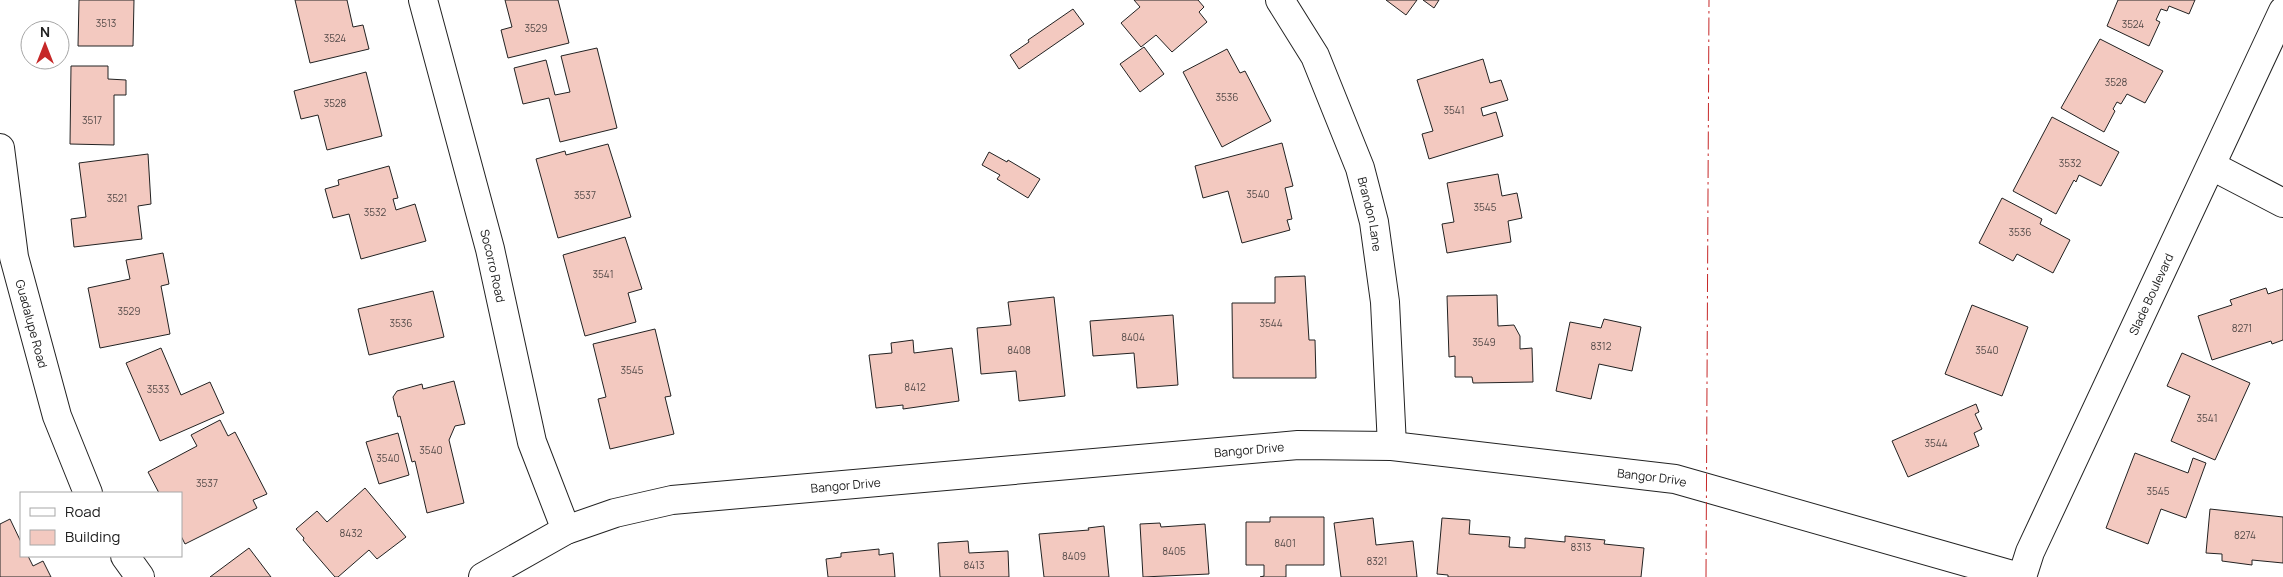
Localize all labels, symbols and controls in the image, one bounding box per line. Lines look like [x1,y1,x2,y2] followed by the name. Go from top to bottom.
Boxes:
[96,16,116,30] house number: 3513
[2122,17,2144,31] house number: 3524
[20,20,70,70] north arrow
[525,21,547,35] house number: 3529
[40,22,50,41] text: N
[324,31,346,45] house number: 3524
[2105,75,2127,89] house number: 3528
[1215,90,1239,104] house number: 3536
[324,96,346,110] house number: 3528
[1443,103,1465,117] house number: 3541
[82,113,102,127] house number: 3517
[2059,156,2082,170] house number: 3532
[1354,175,1386,252] street label: Brandon Lane
[1246,187,1270,201] house number: 3540
[574,188,596,202] house number: 3537
[107,191,127,205] house number: 3521
[1474,200,1497,214] house number: 3545
[364,205,387,219] house number: 3532
[2008,225,2032,239] house number: 3536
[477,227,510,304] street label: Socorro Road
[2124,250,2177,338] street label: Slade Boulevard
[592,267,614,281] house number: 3541
[12,278,52,370] street label: Guadalupe Road
[118,304,140,318] house number: 3529
[389,316,413,330] house number: 3536
[1259,316,1283,330] house number: 3544
[2232,321,2252,335] house number: 8271
[1121,330,1145,344] house number: 8404
[1472,335,1496,349] house number: 3549
[1591,339,1612,353] house number: 8312
[1007,343,1031,357] house number: 8408
[1975,343,1999,357] house number: 3540
[621,363,644,377] house number: 3545
[904,380,926,394] house number: 8412
[147,382,169,396] house number: 3533
[2196,411,2218,425] house number: 3541
[1924,436,1948,450] house number: 3544
[1213,438,1285,461] street label: Bangor Drive
[419,443,443,457] house number: 3540
[376,451,400,465] house number: 3540
[1616,464,1689,490] street label: Bangor Drive
[810,473,881,496] street label: Bangor Drive
[196,476,218,490] house number: 3537
[2147,484,2170,498] house number: 3545
[20,492,182,557] legend
[65,501,101,522] text: Road
[65,526,120,547] text: Building
[340,526,363,540] house number: 8432
[2234,528,2256,542] house number: 8274
[1274,536,1296,550] house number: 8401
[1571,540,1591,554] house number: 8313
[1162,544,1186,558] house number: 8405
[1062,549,1086,563] house number: 8409
[1367,554,1387,568] house number: 8321
[963,558,985,572] house number: 8413

